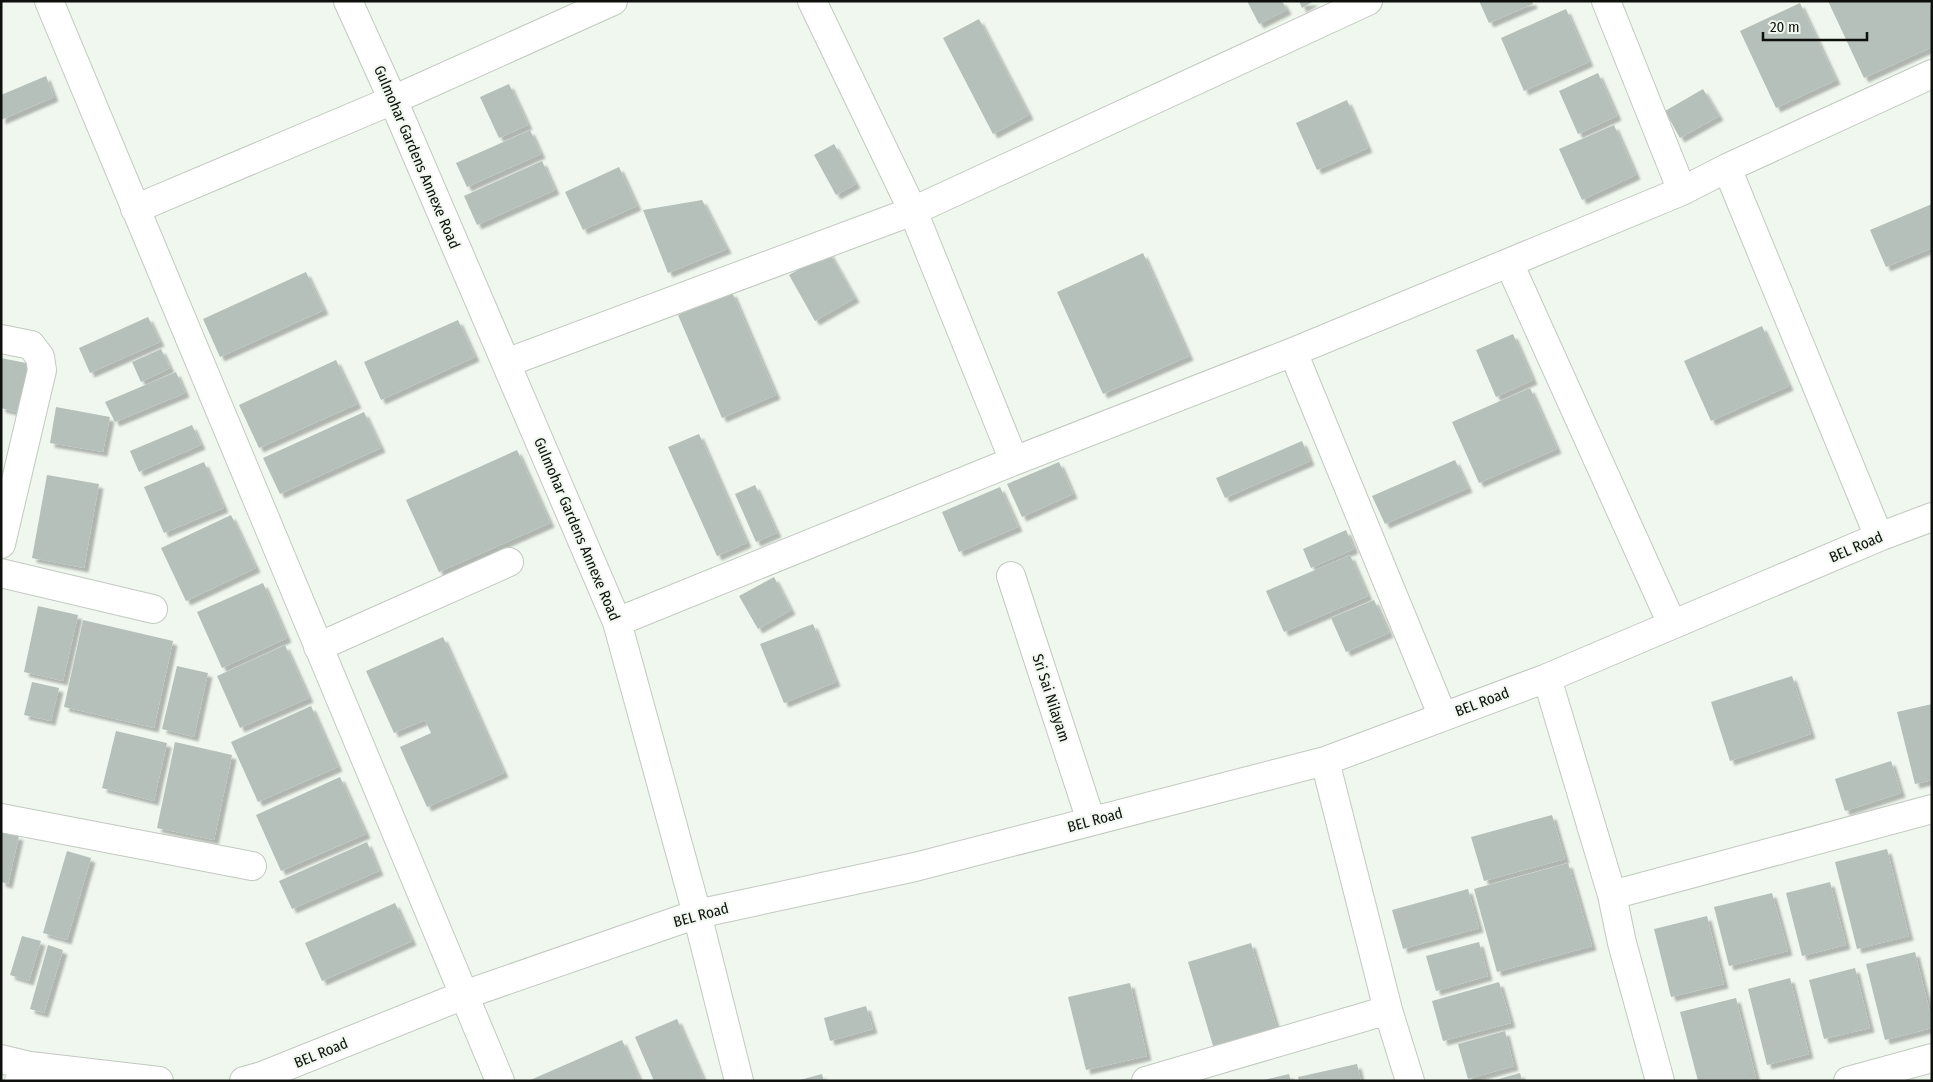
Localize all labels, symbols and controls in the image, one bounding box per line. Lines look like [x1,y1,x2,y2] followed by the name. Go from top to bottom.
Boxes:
[1763,10,1867,42] scale bar
[1770,18,1800,36] text: 20 m
[370,63,464,251] street label: Gulmohar Gardens Annexe Road
[530,435,624,623] street label: Gulmohar Gardens Annexe Road
[1826,528,1886,566] street label: BEL Road
[1028,652,1074,744] street label: Sri Sai Nilayam
[1452,683,1512,721] street label: BEL Road
[1065,804,1125,836] street label: BEL Road
[671,899,731,931] street label: BEL Road
[291,1034,351,1072] street label: BEL Road

